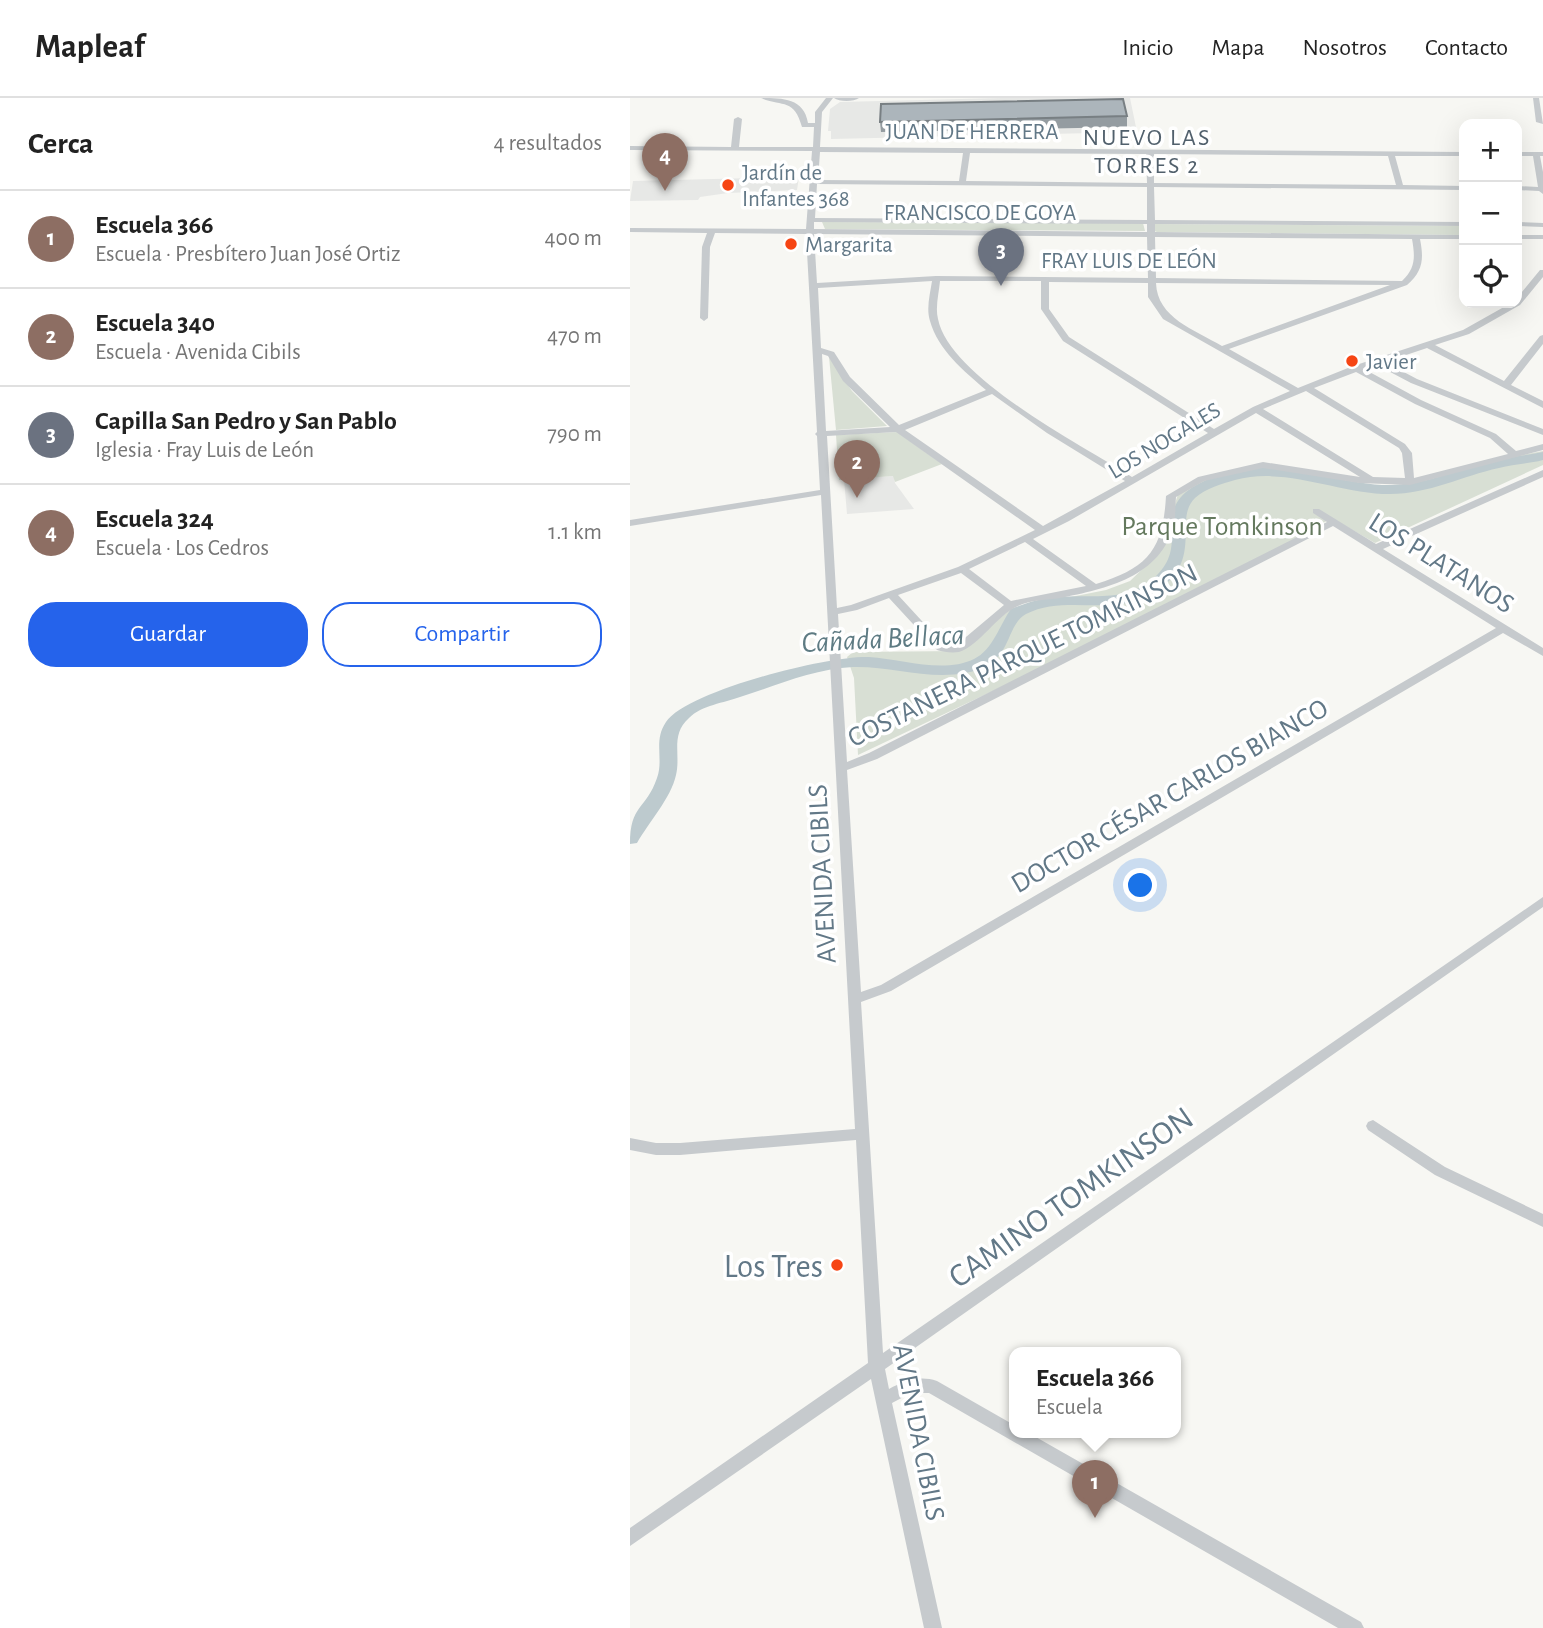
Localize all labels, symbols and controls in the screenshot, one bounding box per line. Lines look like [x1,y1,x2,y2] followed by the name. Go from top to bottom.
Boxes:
[35,31,145,64] text: Mapleaf
[1122,36,1173,60] text: Inicio
[1211,36,1265,60] text: Mapa
[1303,36,1387,60] text: Nosotros
[1425,36,1508,60] text: Contacto
[1459,119,1522,308] map controls
[1459,119,1522,182] button: +
[885,121,1059,144] street label: JUAN DE HERRERA
[1083,126,1211,178] district label: NUEVO LAS TORRES 2
[28,129,93,159] text: Cerca
[494,132,602,155] text: 4 resultados
[642,133,688,191] pin: 4
[742,162,850,211] place label: Jardín de Infantes 368
[720,177,736,193] marker: Jardín de Infantes 368
[1459,182,1522,245] button: −
[884,202,1076,225] street label: FRANCISCO DE GOYA
[95,212,214,238] text: Escuela 366
[47,227,55,250] text: 1
[544,227,602,250] text: 400 m
[978,228,1024,286] pin: 3
[805,234,893,257] place label: Margarita
[783,236,799,252] marker: Margarita
[95,243,401,266] text: Escuela · Presbítero Juan José Ortiz
[1459,245,1522,308] button: locate
[1041,247,1217,273] street label: FRAY LUIS DE LEÓN
[95,310,215,336] text: Escuela 340
[46,325,56,348] text: 2
[547,325,602,348] text: 470 m
[95,341,301,364] text: Escuela · Avenida Cibils
[1366,351,1417,374] place label: Javier
[1344,353,1360,369] marker: Javier
[1105,399,1225,484] street label: LOS NOGALES
[95,408,397,434] text: Capilla San Pedro y San Pablo
[46,423,56,446] text: 3
[547,423,602,446] text: 790 m
[95,439,314,462] text: Iglesia · Fray Luis de León
[834,440,880,498] pin: 2
[95,506,214,532] text: Escuela 324
[1363,508,1518,619] street label: LOS PLATANOS
[1121,513,1323,541] park label: Parque Tomkinson
[45,521,57,544] text: 4
[548,521,602,544] text: 1.1 km
[95,537,269,560] text: Escuela · Los Cedros
[844,559,1202,753] street label: COSTANERA PARQUE TOMKINSON
[28,602,308,667] button: Guardar
[322,602,602,667] button: Compartir
[801,620,965,658] water label: Cañada Bellaca
[1005,692,1333,899] street label: DOCTOR CÉSAR CARLOS BIANCO
[804,784,842,964] street label: AVENIDA CIBILS
[1123,868,1157,902] your location
[943,1101,1200,1295] street label: CAMINO TOMKINSON
[724,1251,823,1284] place label: Los Tres
[829,1257,845,1273] marker: Los Tres
[887,1342,949,1523] street label: AVENIDA CIBILS
[1009,1347,1181,1438] popup
[1036,1365,1154,1391] text: Escuela 366
[1036,1396,1103,1419] text: Escuela
[1072,1460,1118,1518] pin: 1

